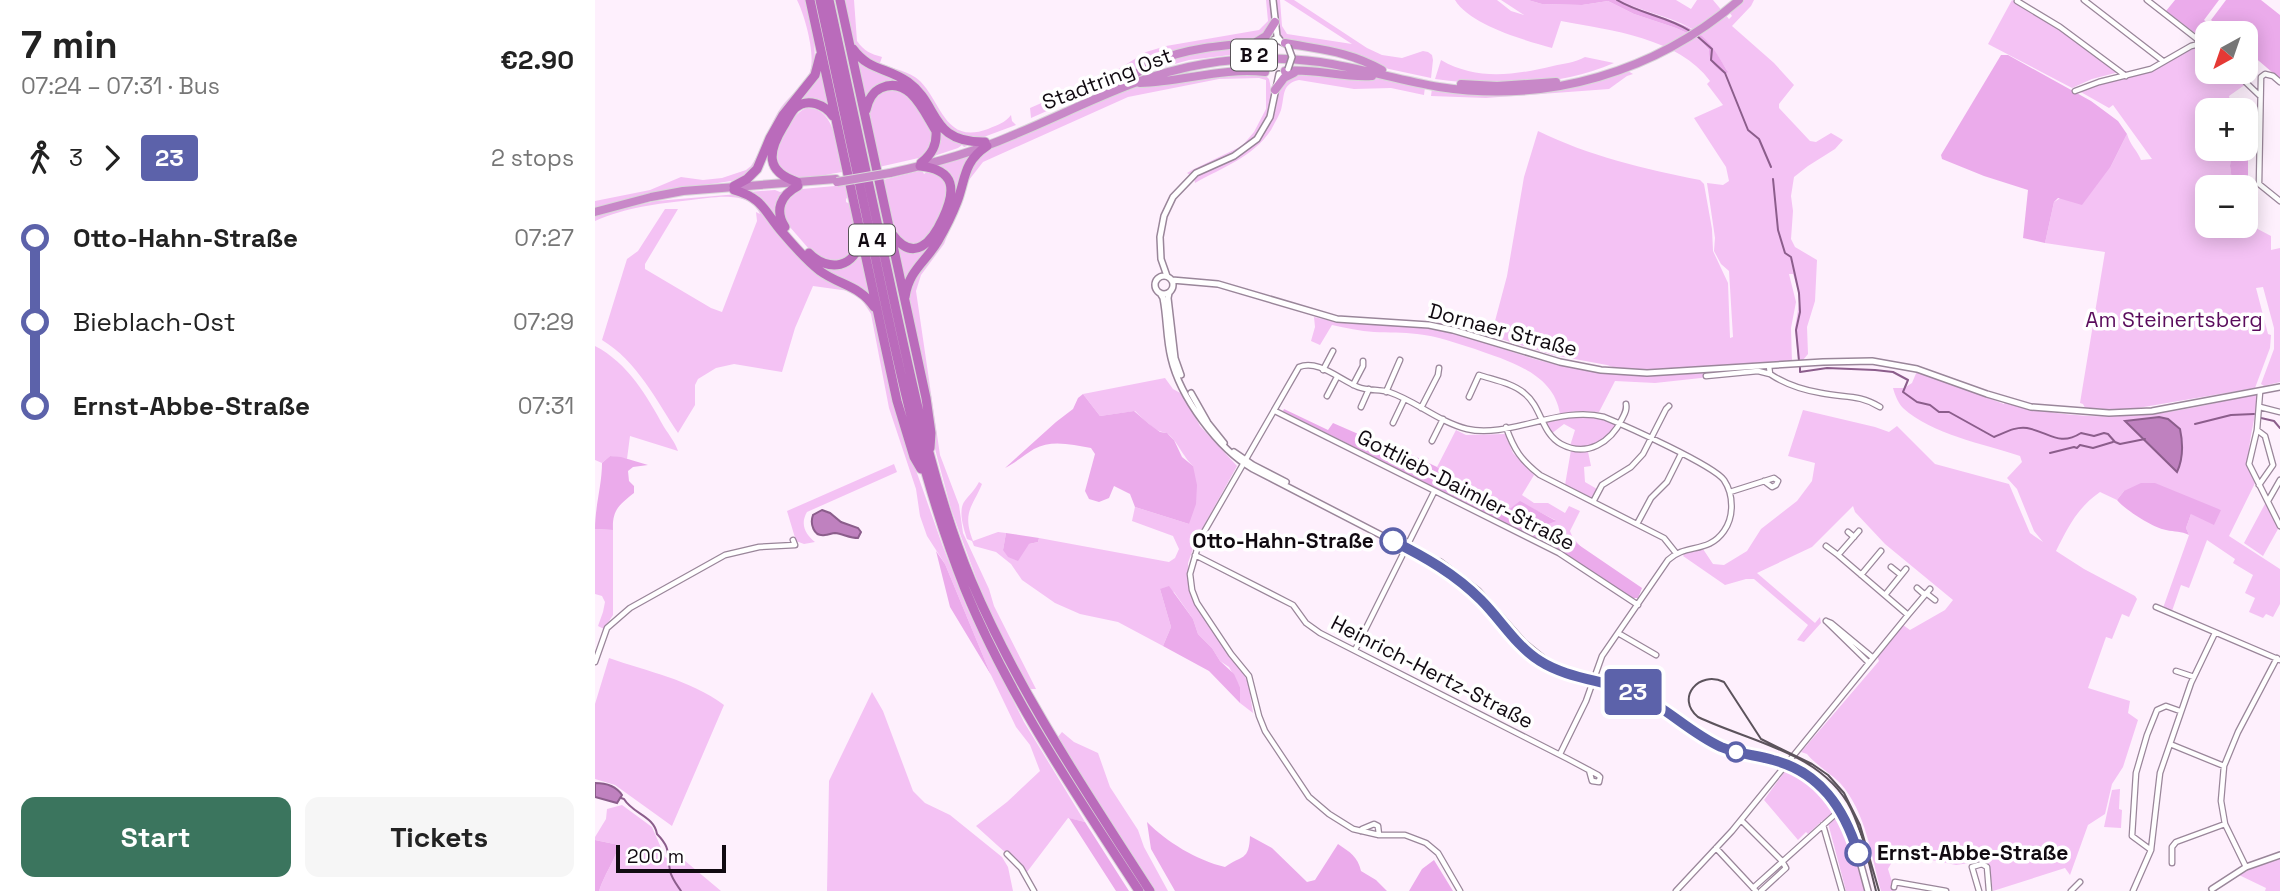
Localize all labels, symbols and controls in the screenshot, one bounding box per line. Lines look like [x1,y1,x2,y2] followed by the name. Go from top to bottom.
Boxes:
[21,21,118,69] text: 7 min
[2195,21,2257,84] north arrow
[2195,21,2258,238] map controls
[1231,40,1277,70] road number: B 2
[1038,41,1176,116] street label: Stadtring Ost
[500,43,574,77] text: €2.90
[21,71,220,101] text: 07:24 – 07:31 · Bus
[2195,98,2258,161] button: +
[21,139,59,177] icon: walk
[93,139,131,177] icon: forward
[155,142,184,173] text: 23
[69,143,83,173] text: 3
[491,143,574,173] text: 2 stops
[2195,175,2258,238] button: −
[73,221,298,255] text: Otto-Hahn-Straße
[514,223,574,253] text: 07:27
[849,224,895,256] road number: A 4
[1426,297,1581,362] street label: Dornaer Straße
[73,305,236,339] text: Bieblach-Ost
[2085,306,2263,333] park label: Am Steinertsberg
[513,307,574,337] text: 07:29
[73,389,310,423] text: Ernst-Abbe-Straße
[518,391,574,421] text: 07:31
[1353,423,1580,556] street label: Gottlieb-Daimler-Straße
[1192,527,1374,554] place label: Otto-Hahn-Straße
[1380,528,1406,554] marker: Otto-Hahn-Straße
[1326,609,1538,734] street label: Heinrich-Hertz-Straße
[1601,669,1665,715] line badge: 23
[1619,676,1647,707] text: 23
[1726,742,1746,762] unlabelled marker
[21,797,291,877] button: Start
[305,797,574,877] button: Tickets
[1877,839,2068,866] place label: Ernst-Abbe-Straße
[1845,840,1871,866] marker: Ernst-Abbe-Straße
[616,842,726,874] scale bar
[627,844,684,869] text: 200 m

